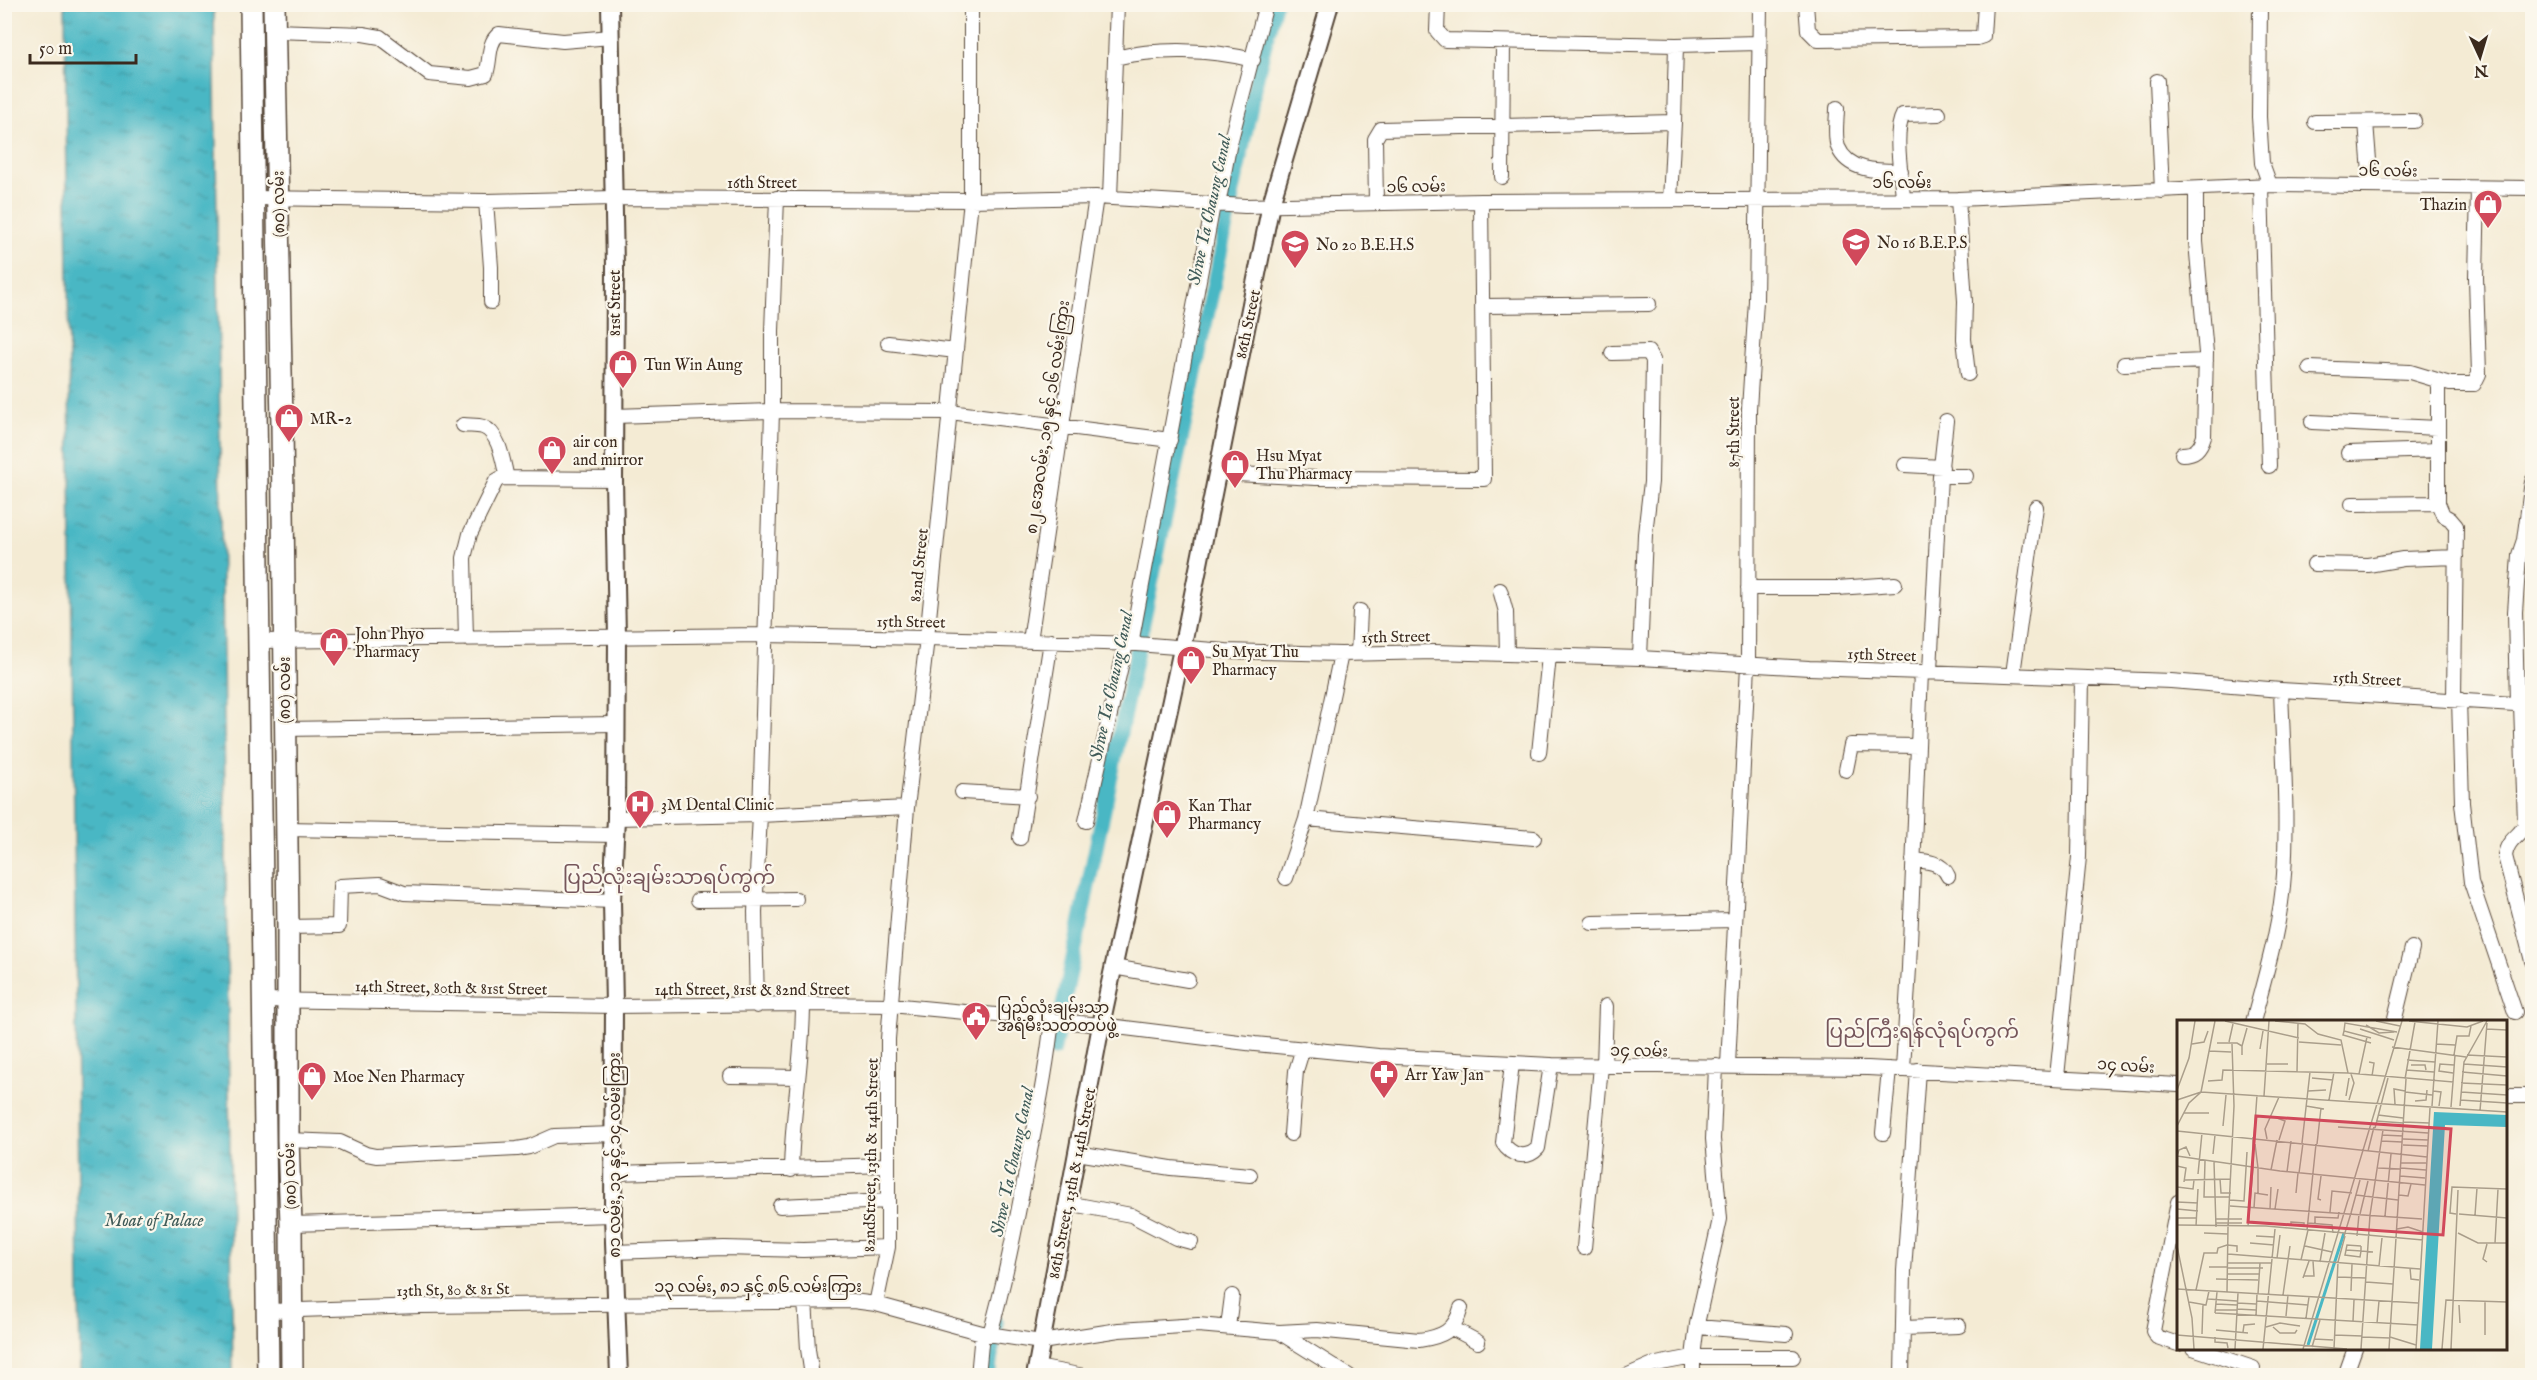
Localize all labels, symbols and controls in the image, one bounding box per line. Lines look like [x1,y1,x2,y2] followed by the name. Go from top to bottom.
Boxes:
[30,27,136,65] scale bar
[2450,27,2510,87] north arrow
[39,38,72,61] text: 50 m
[2473,59,2490,80] text: N
[1183,132,1238,287] water label: Shwe Ta Chaung Canal
[2358,158,2418,183] street label: ၁၆ လမ်း
[266,170,291,238] street label: (၈၀) လမ်း
[1872,171,1932,194] street label: ၁၆ လမ်း
[727,174,797,194] street label: 16th Street
[1386,174,1446,199] street label: ၁၆ လမ်း
[2472,188,2504,230] shop icon: Thazin
[2420,196,2467,216] place label: Thazin
[1840,226,1872,268] school or university icon: No 16 B.E.P.S
[1279,228,1311,270] school or university icon: No 20 B.E.H.S
[1877,234,1967,254] place label: No 16 B.E.P.S
[1316,236,1414,256] place label: No 20 B.E.H.S
[606,269,626,336] street label: 81st Street
[1232,287,1266,361] street label: 86th Street
[1020,299,1078,536] street label: ၈၂ အေလမ်း, ၁၅ နှင့် ၁၆ လမ်းကြား
[607,348,639,390] shop icon: Tun Win Aung
[644,356,743,376] place label: Tun Win Aung
[1725,396,1745,468] street label: 87th Street
[273,402,305,444] shop icon: MR-2
[310,410,352,430] place label: MR-2
[573,433,643,471] place label: air con and mirror
[536,434,568,476] shop icon: air con and mirror
[1256,447,1353,485] place label: Hsu Myat Thu Pharmacy
[1219,448,1251,490] shop icon: Hsu Myat Thu Pharmacy
[906,527,934,603] street label: 82nd Street
[1085,608,1140,763] water label: Shwe Ta Chaung Canal
[876,612,946,634] street label: 15th Street
[353,625,424,663] place label: John Phyo Pharmacy
[318,626,350,668] shop icon: John Phyo Pharmacy
[1361,627,1431,649] street label: 15th Street
[1212,643,1299,681] place label: Su Myat Thu Pharmacy
[1175,644,1207,686] shop icon: Su Myat Thu Pharmacy
[1847,645,1917,667] street label: 15th Street
[273,657,296,723] street label: (၈၀) လမ်း
[2332,668,2402,692] street label: 15th Street
[624,788,656,830] hospital icon: 3M Dental Clinic
[661,796,774,816] place label: 3M Dental Clinic
[1188,797,1261,835] place label: Kan Thar Pharmancy
[1151,798,1183,840] shop icon: Kan Thar Pharmancy
[563,863,775,894] district label: ပြည်လုံးချမ်းသာရပ်ကွက်
[355,977,548,1001] street label: 14th Street, 80th & 81st Street
[654,981,850,1001] street label: 14th Street, 81st & 82nd Street
[997,996,1120,1039] place label: ပြည်လုံးချမ်းသာ အရံမီးသတ်တပ်ဖွဲ့
[960,1000,992,1042] public building icon: ပြည်လုံးချမ်းသာ အရံမီးသတ်တပ်ဖွဲ့
[1825,1017,2019,1048] district label: ပြည်ကြီးရန်လုံရပ်ကွက်
[2177,1020,2507,1350] inset map
[1610,1038,1668,1065] street label: ၁၄ လမ်း
[603,1052,629,1258] street label: ၈၁ လမ်း, ၁၃ နှင့် ၁၄ လမ်းကြား
[2096,1052,2156,1081] street label: ၁၄ လမ်း
[860,1057,884,1252] street label: 82ndStreet, 13th & 14th Street
[1368,1058,1400,1100] pharmacy icon: Arr Yaw Jan
[296,1060,328,1102] shop icon: Moe Nen Pharmacy
[1404,1066,1484,1086] place label: Arr Yaw Jan
[333,1068,465,1088] place label: Moe Nen Pharmacy
[986,1084,1041,1239] water label: Shwe Ta Chaung Canal
[1045,1086,1101,1281] street label: 86th Street, 13th & 14th Street
[277,1142,302,1210] street label: (၈၀) လမ်း
[104,1210,204,1233] water label: Moat of Palace
[654,1275,862,1301] street label: ၁၃ လမ်း, ၈၁ နှင့် ၈၆ လမ်းကြား
[396,1280,510,1302] street label: 13th St, 80 & 81 St

